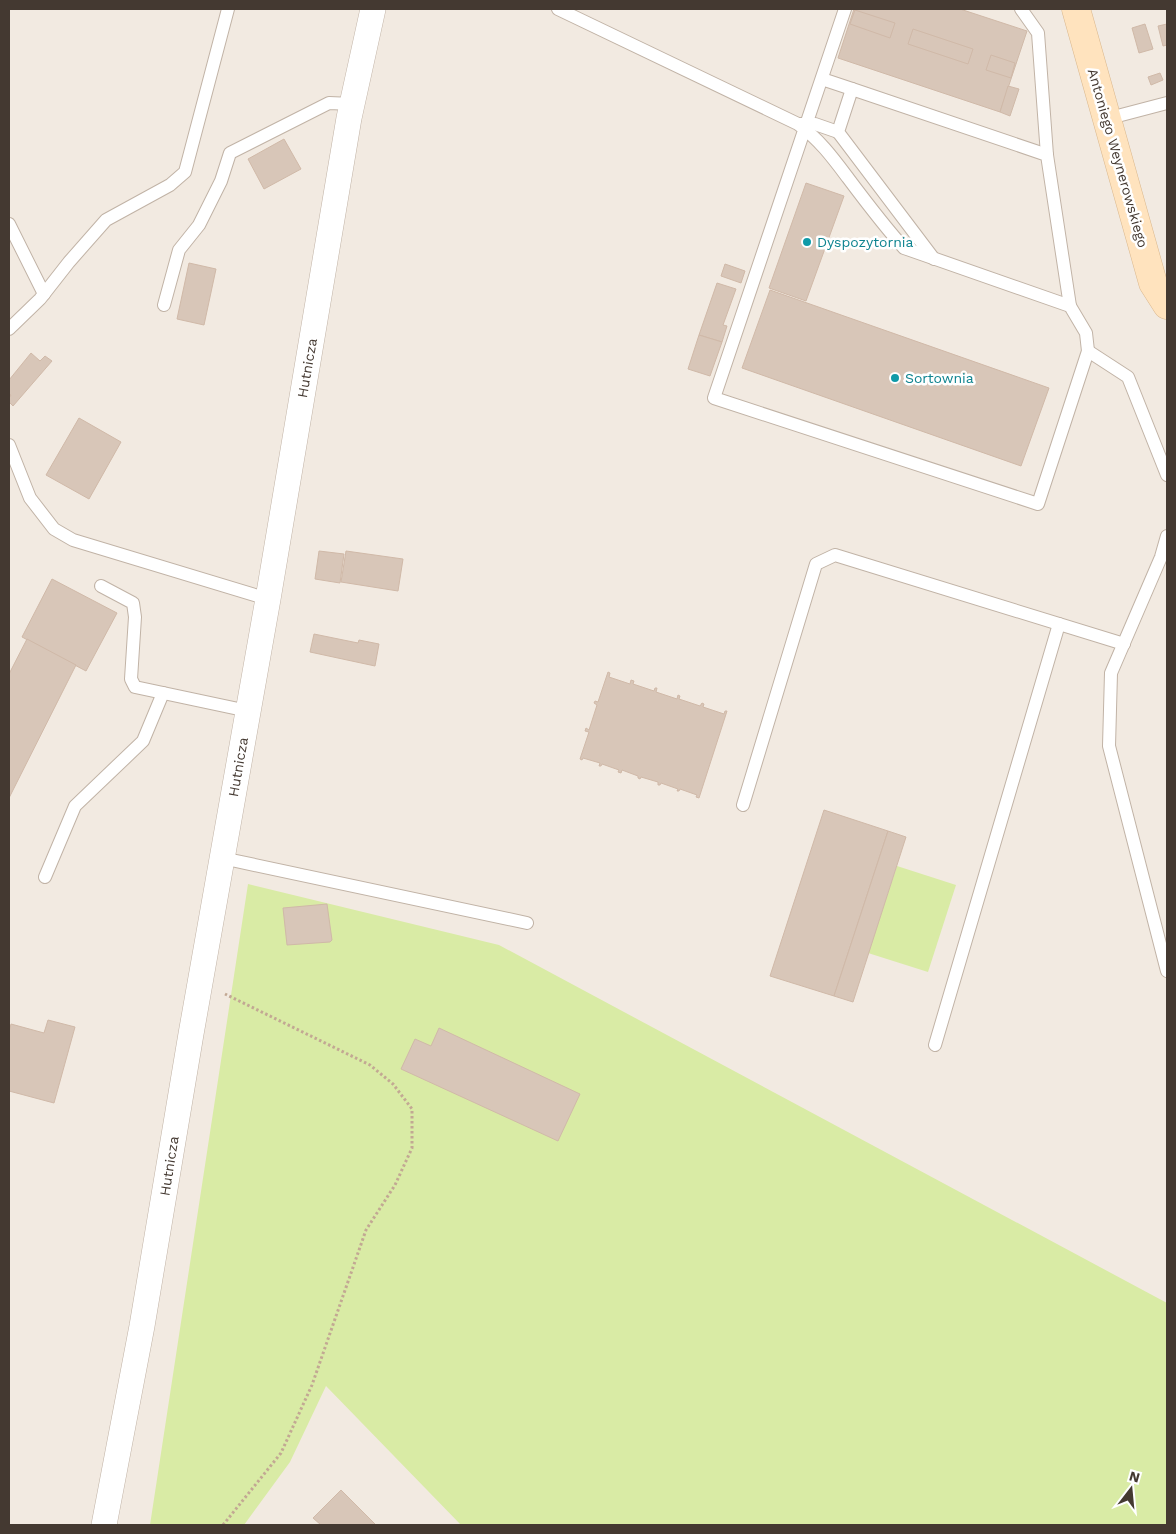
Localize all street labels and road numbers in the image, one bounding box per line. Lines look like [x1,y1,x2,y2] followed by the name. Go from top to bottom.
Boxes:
[1085,67,1151,249] street label: Antoniego Weynerowskiego
[294,337,320,399] street label: Hutnicza
[225,736,251,798] street label: Hutnicza
[156,1135,182,1197] street label: Hutnicza

